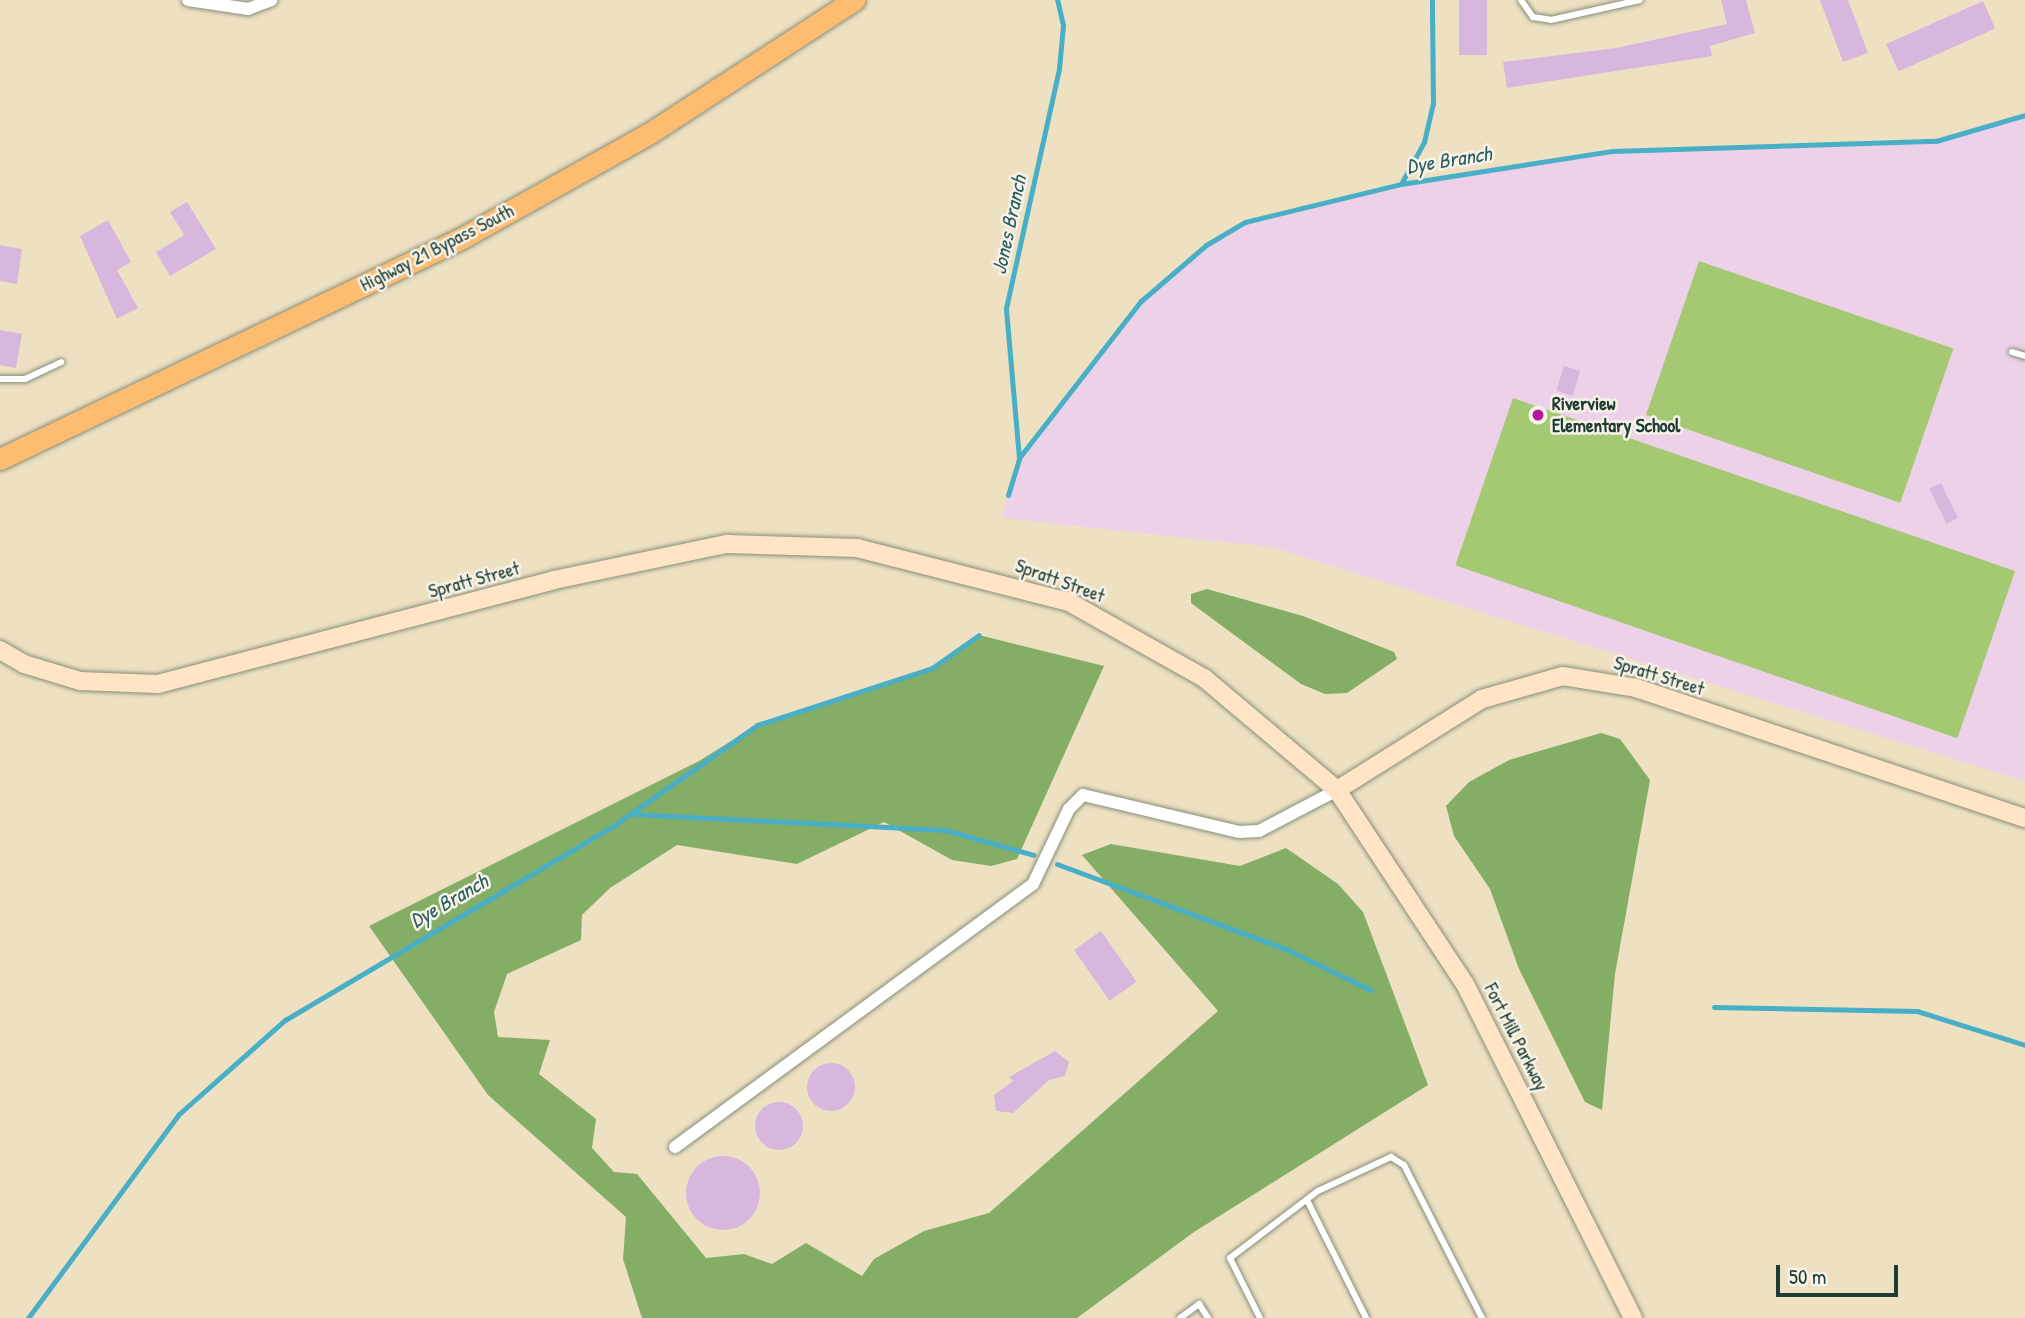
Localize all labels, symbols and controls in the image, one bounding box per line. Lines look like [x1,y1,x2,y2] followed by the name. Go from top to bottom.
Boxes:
[1405,141,1493,179] water label: Dye Branch
[986,173,1032,277] water label: Jones Branch
[356,199,518,297] street label: Highway 21 Bypass South
[1552,393,1680,437] place label: Riverview Elementary School
[1530,407,1546,423] marker: Riverview Elementary School
[1012,554,1108,608] street label: Spratt Street
[426,557,522,603] street label: Spratt Street
[1611,651,1707,701] street label: Spratt Street
[406,869,492,933] water label: Dye Branch
[1479,980,1553,1094] street label: Fort Mill Parkway
[1780,1252,1902,1296] scale bar
[1789,1262,1826,1291] text: 50 m

